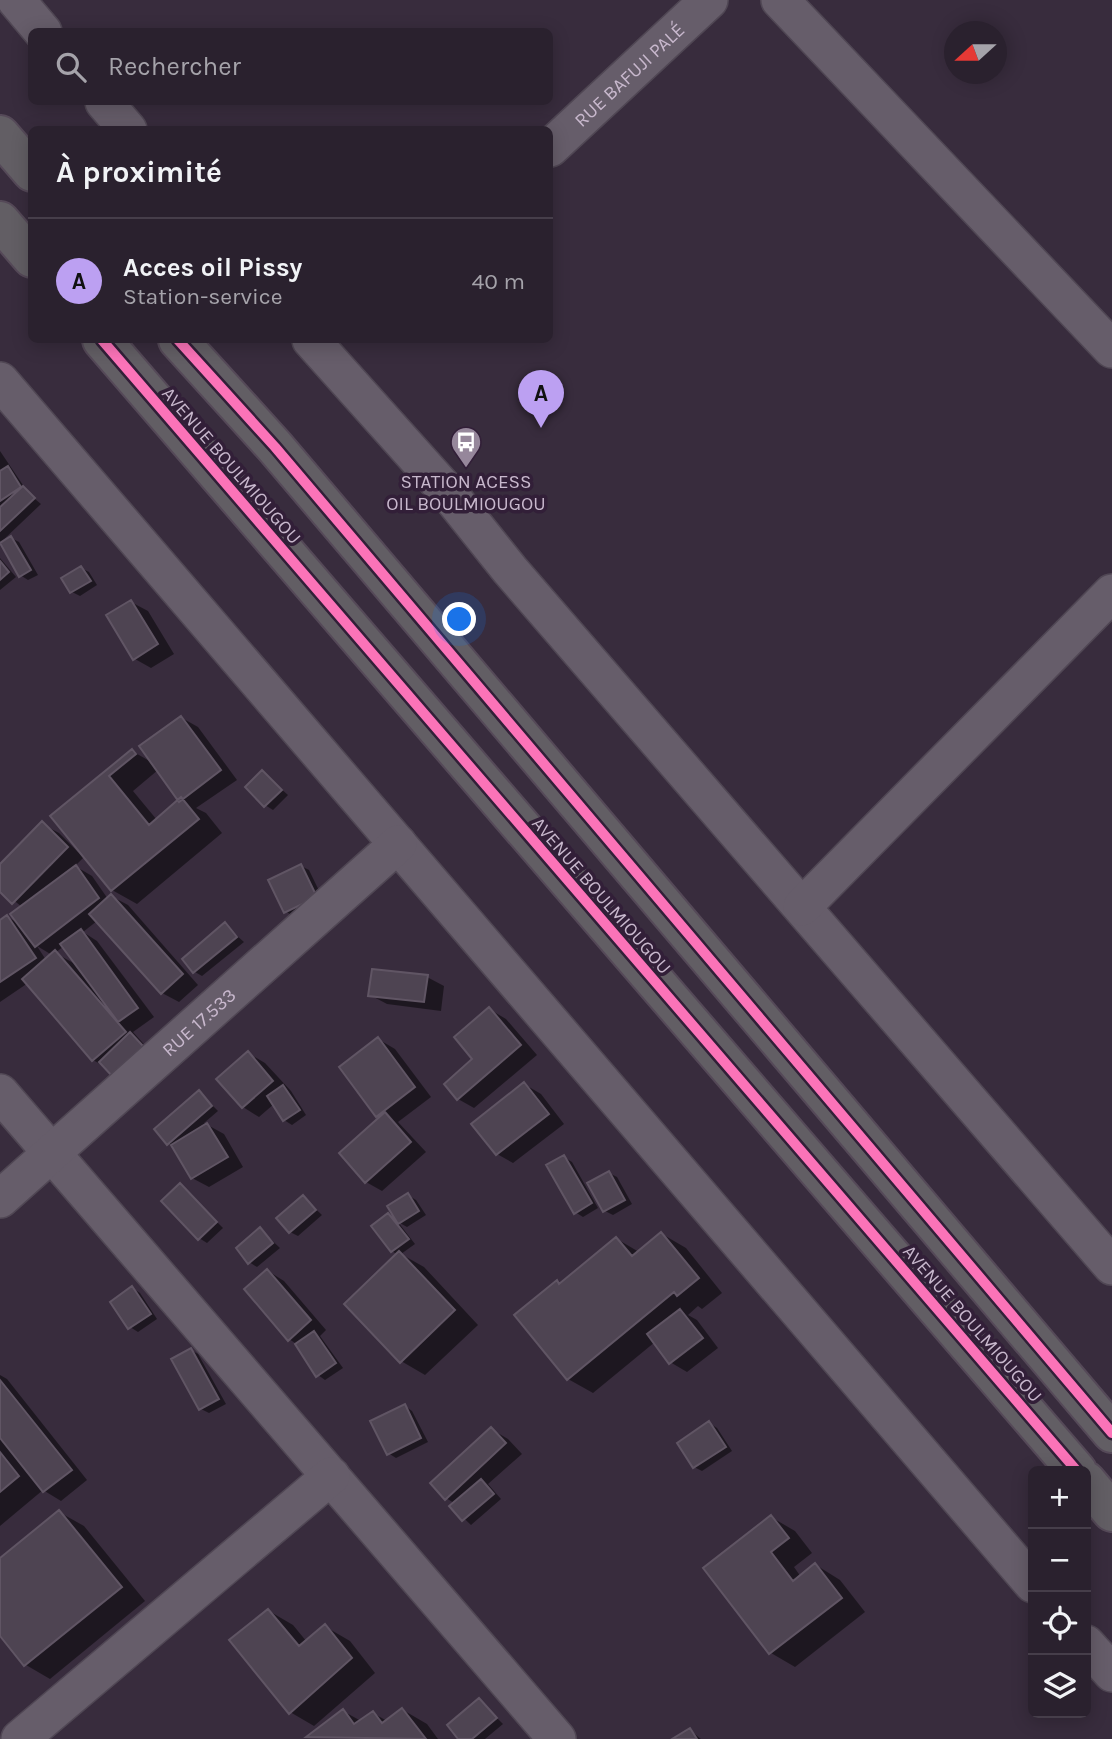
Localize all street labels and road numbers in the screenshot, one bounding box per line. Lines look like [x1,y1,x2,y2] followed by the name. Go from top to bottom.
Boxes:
[570,18,689,132] street label: RUE BAFUJI PALÉ
[157,383,305,549] street label: AVENUE BOULMIOUGOU
[527,813,675,979] street label: AVENUE BOULMIOUGOU
[158,984,240,1061] street label: RUE 17.533
[898,1241,1046,1407] street label: AVENUE BOULMIOUGOU

